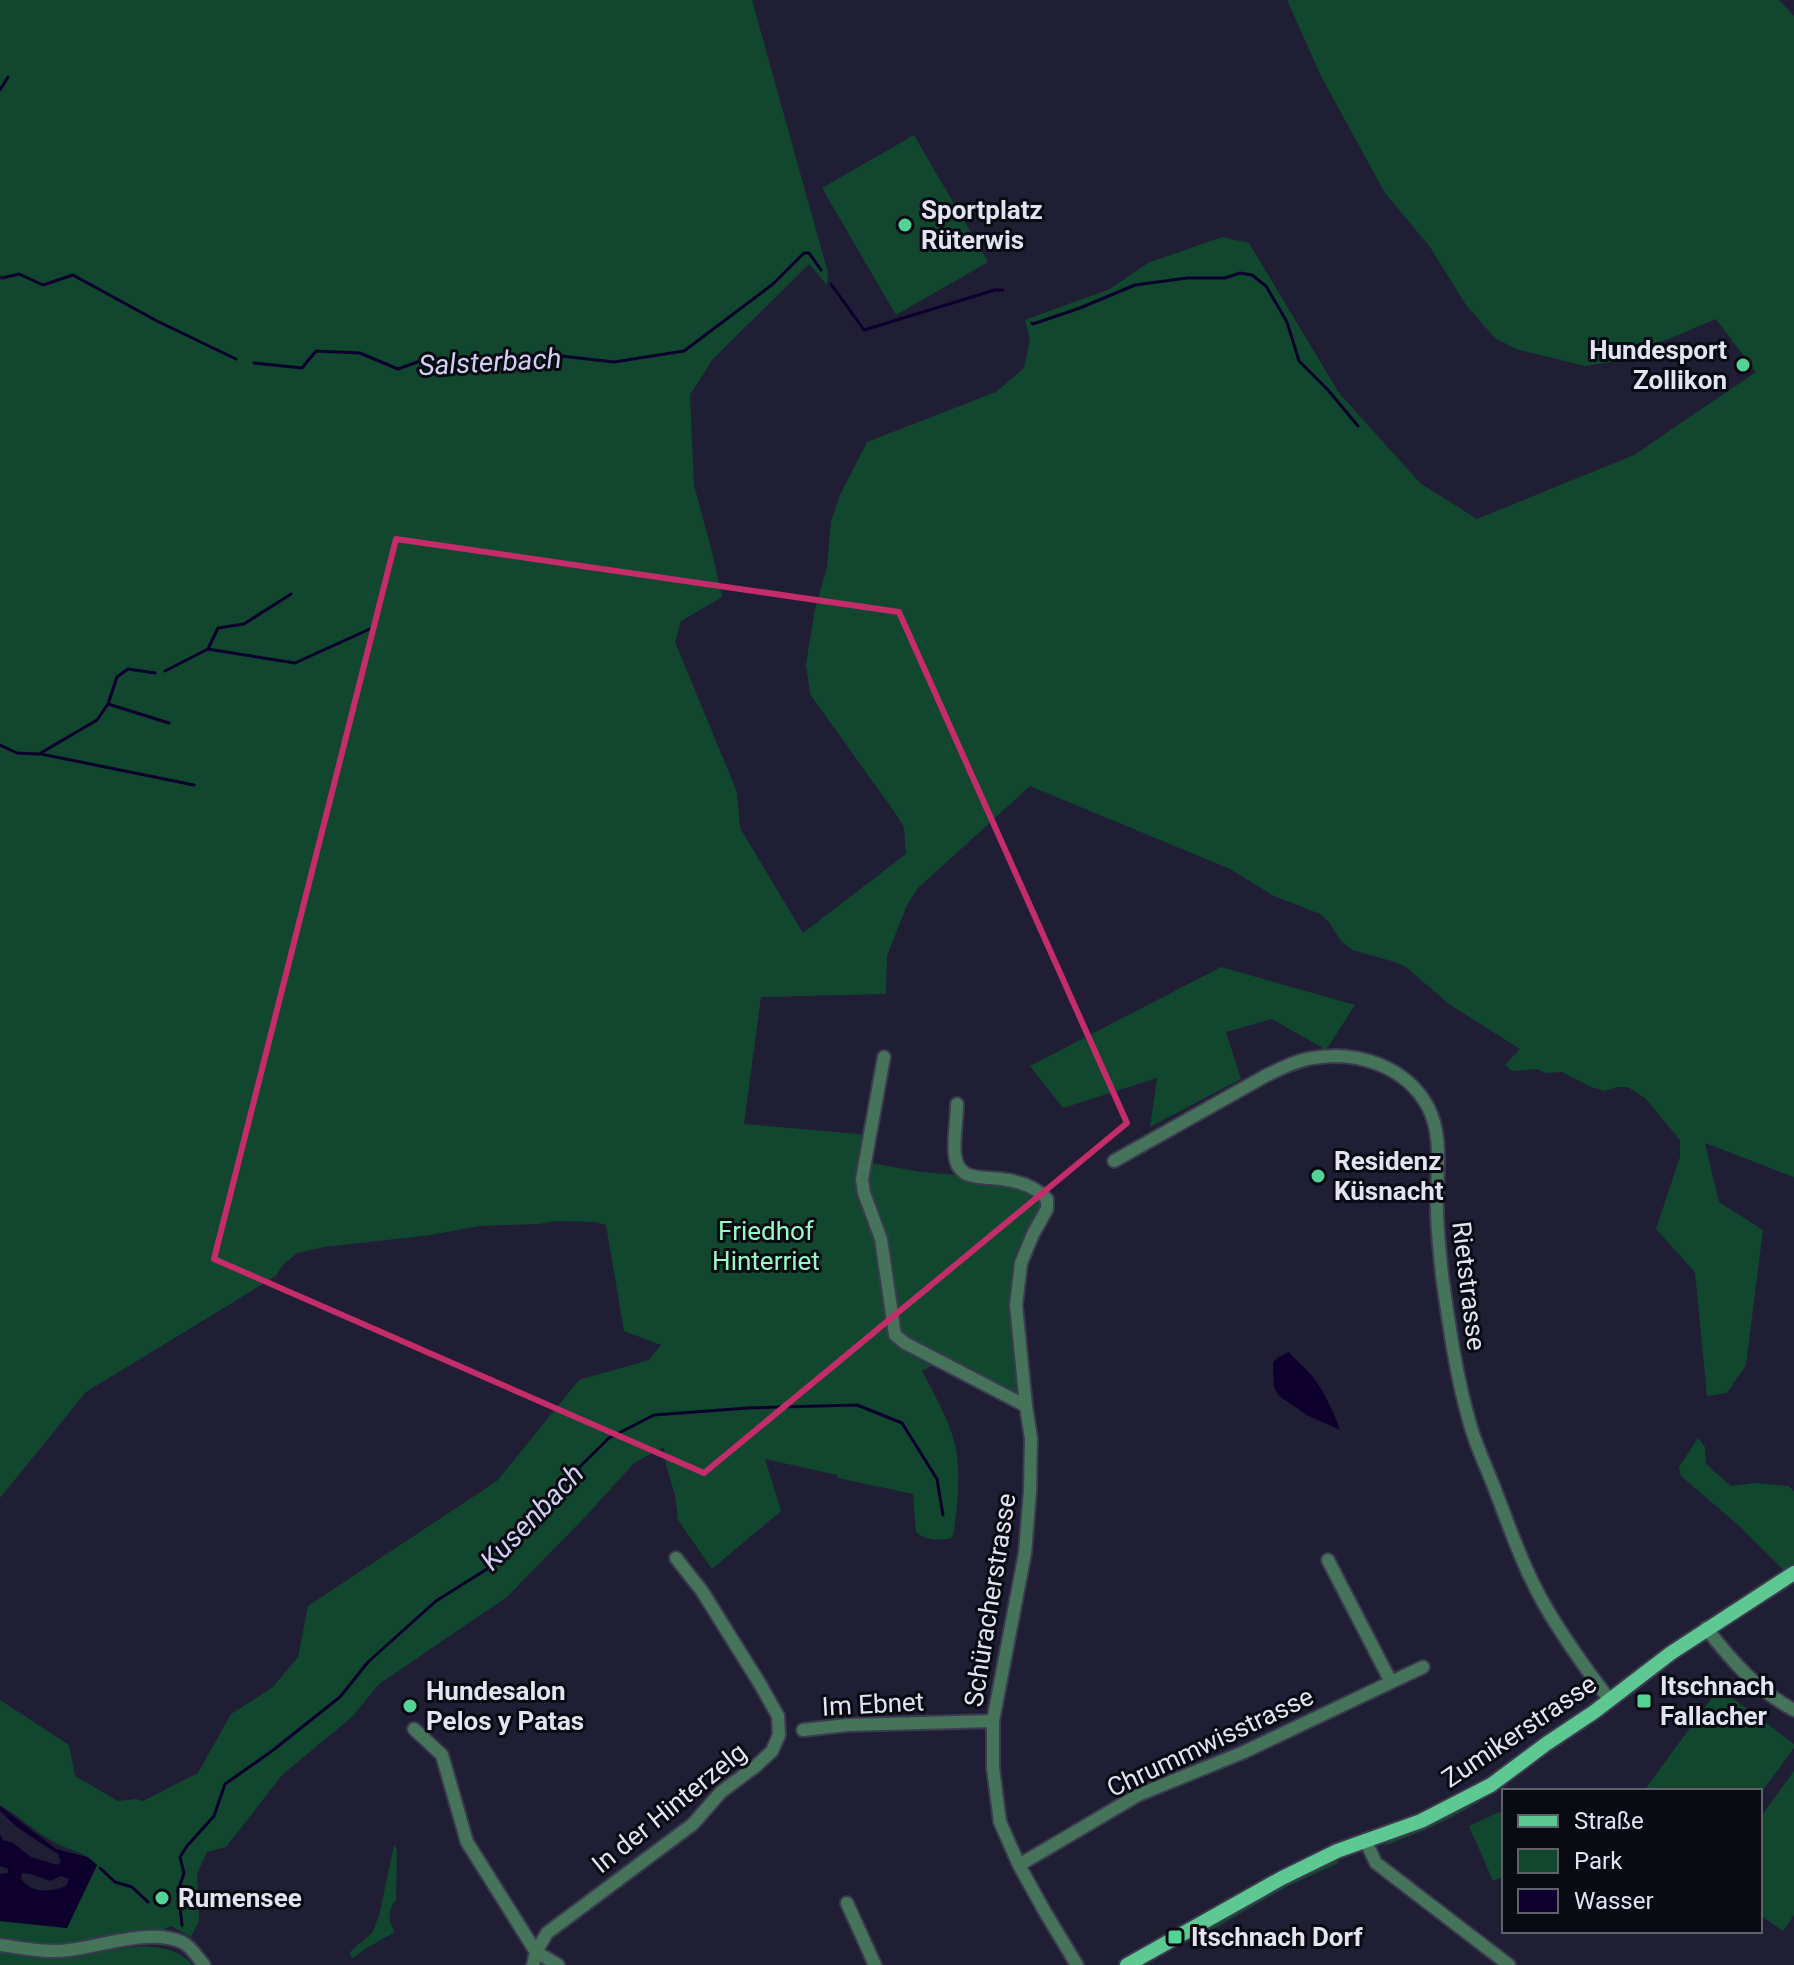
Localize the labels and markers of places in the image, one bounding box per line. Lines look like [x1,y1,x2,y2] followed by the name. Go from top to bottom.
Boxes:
[921,195,1043,255] place label: Sportplatz Rüterwis
[896,216,914,234] marker: Sportplatz Rüterwis
[1589,335,1727,395] place label: Hundesport Zollikon
[1734,356,1752,374] marker: Hundesport Zollikon
[1334,1146,1444,1206] place label: Residenz Küsnacht
[1309,1167,1327,1185] marker: Residenz Küsnacht
[1660,1671,1774,1731] place label: Itschnach Fallacher
[426,1676,584,1736] place label: Hundesalon Pelos y Patas
[1635,1692,1653,1710] marker: Itschnach Fallacher
[401,1697,419,1715] marker: Hundesalon Pelos y Patas
[178,1883,302,1913] place label: Rumensee
[153,1889,171,1907] marker: Rumensee
[1191,1922,1363,1952] place label: Itschnach Dorf
[1166,1928,1184,1946] marker: Itschnach Dorf

